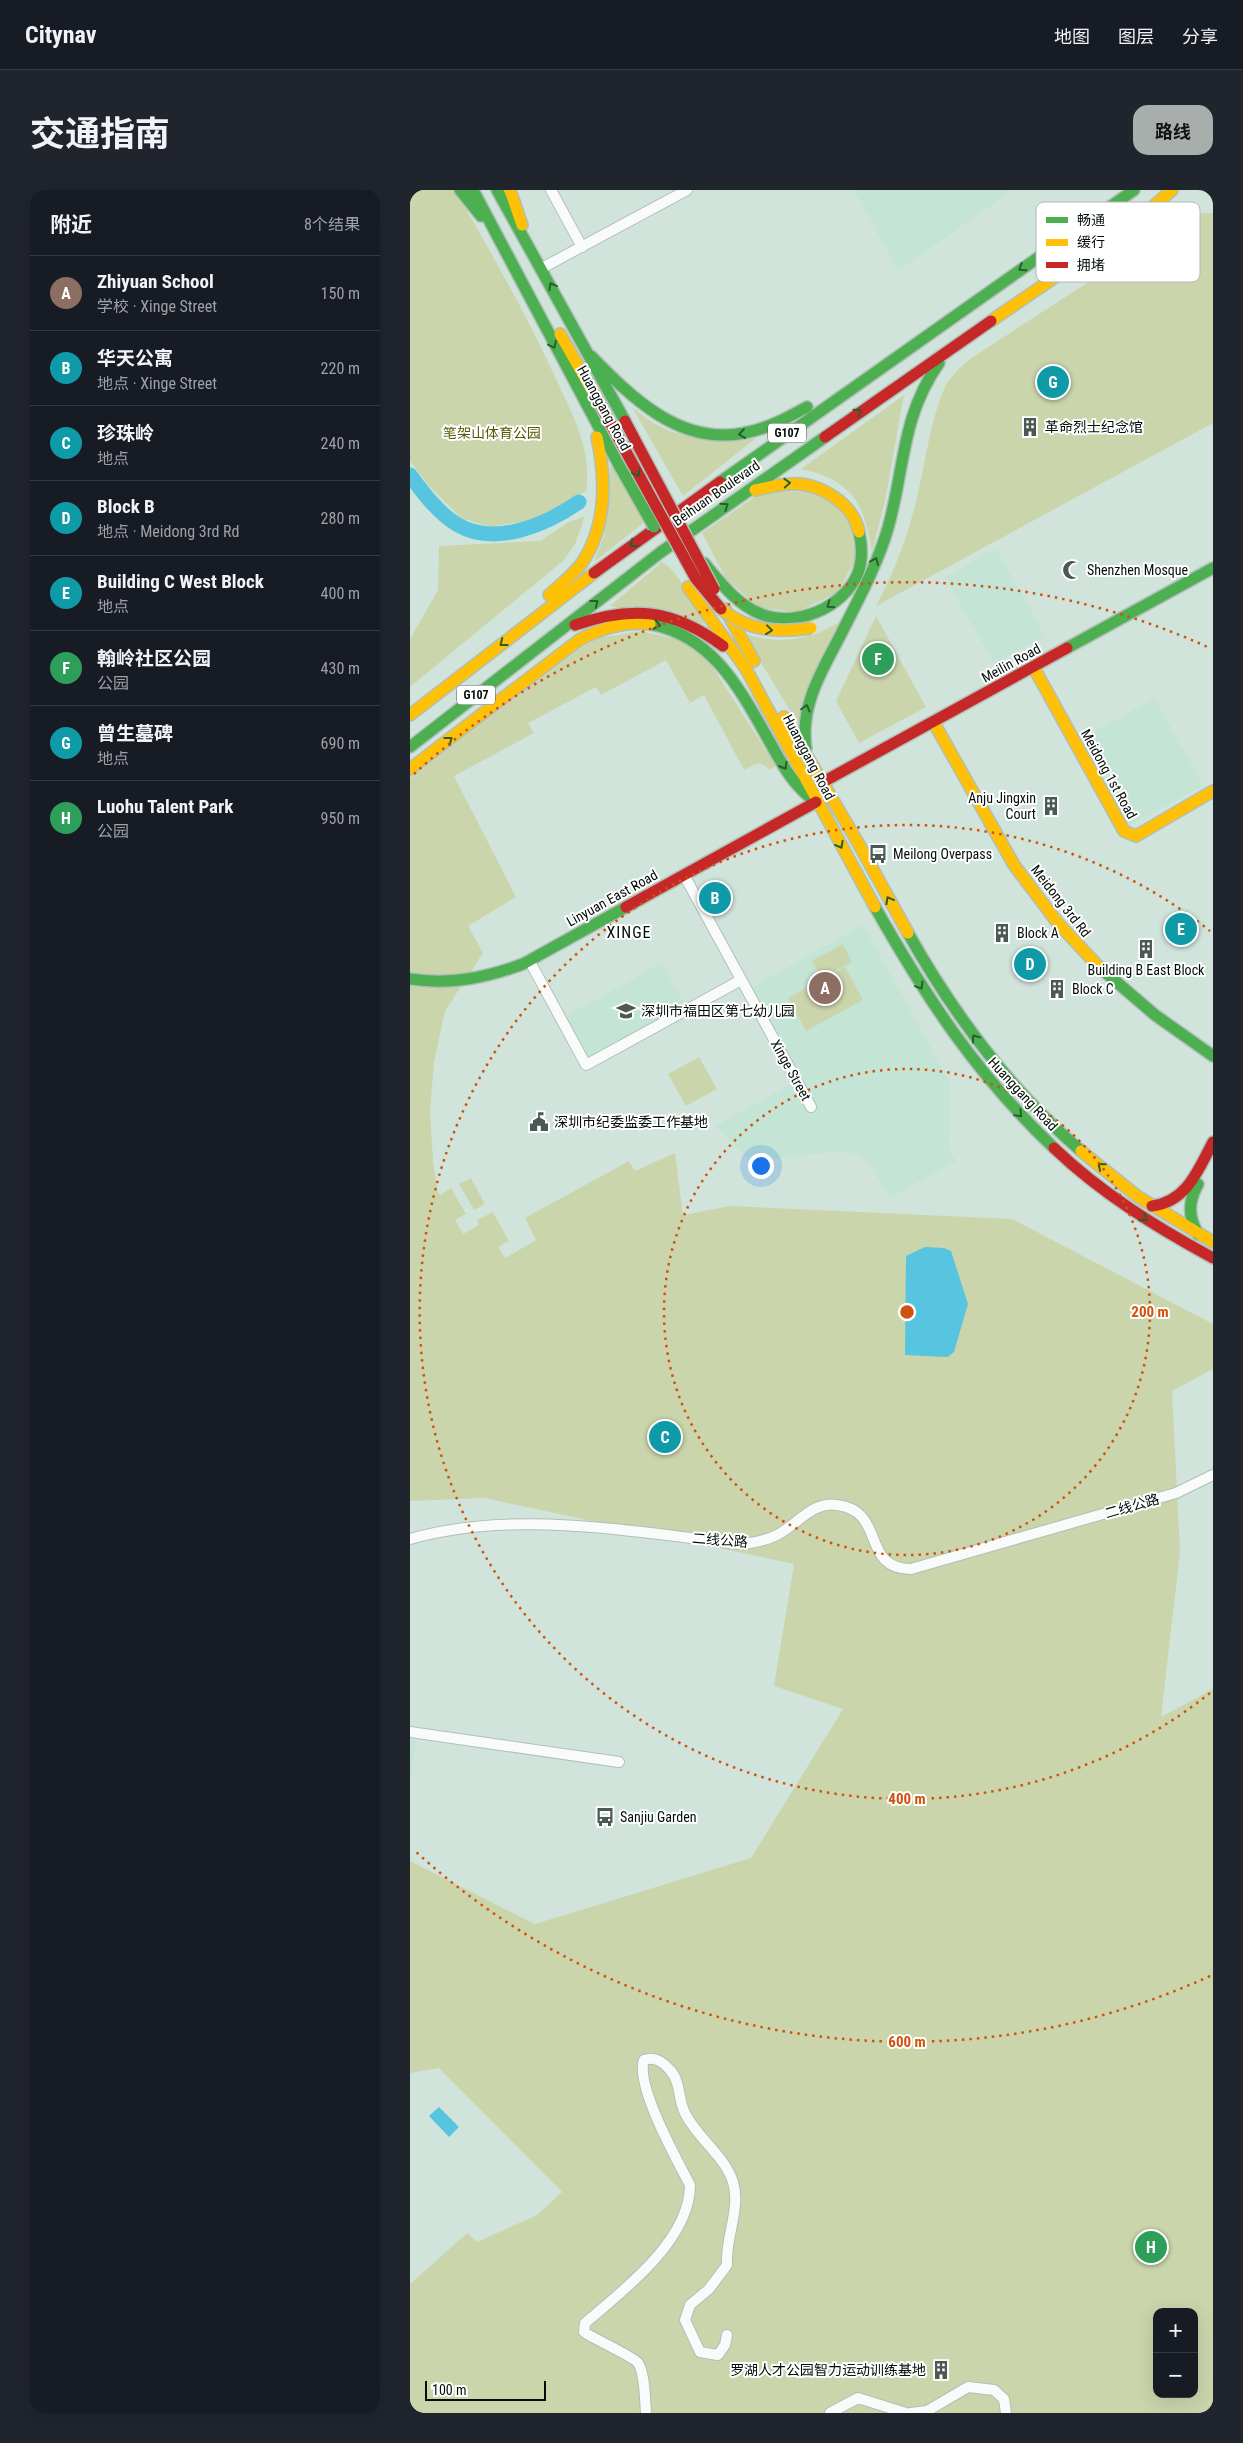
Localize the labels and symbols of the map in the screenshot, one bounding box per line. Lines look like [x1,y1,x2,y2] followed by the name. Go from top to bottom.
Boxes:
[1036,202,1200,282] legend
[1077,212,1105,228] text: 畅通
[1077,234,1105,250] text: 缓行
[1077,257,1105,273] text: 拥堵
[1018,262,1028,271] one-way arrow
[548,282,558,291] one-way arrow
[547,340,557,349] one-way arrow
[574,363,634,453] street label: Huanggang Road
[1037,363,1069,401] pin: G
[853,409,862,419] one-way arrow
[1019,416,1041,438] building icon: 革命烈士纪念馆
[1045,419,1143,435] place label: 革命烈士纪念馆
[768,424,806,442] road number: G107
[443,425,541,441] park label: 笔架山体育公园
[738,428,747,438] one-way arrow
[669,457,763,529] street label: Beihuan Boulevard
[631,467,641,476] one-way arrow
[783,478,791,489] one-way arrow
[719,503,729,512] one-way arrow
[629,538,638,547] one-way arrow
[870,558,880,566] one-way arrow
[1061,559,1083,581] mosque icon: Shenzhen Mosque
[1087,562,1189,578] place label: Shenzhen Mosque
[826,599,836,608] one-way arrow
[589,601,598,609] one-way arrow
[652,619,661,630] one-way arrow
[765,624,773,635] one-way arrow
[500,637,509,646] one-way arrow
[862,640,894,678] pin: F
[979,640,1043,686] street label: Meilin Road
[457,686,495,704] road number: G107
[800,704,811,713] one-way arrow
[780,712,838,802] street label: Huanggang Road
[1078,726,1140,822] street label: Meidong 1st Road
[443,737,452,745] one-way arrow
[777,761,787,770] one-way arrow
[968,790,1036,822] place label: Anju Jingxin Court
[1040,795,1062,817] building icon: Anju Jingxin Court
[834,839,844,848] one-way arrow
[867,843,889,865] bus stop icon: Meilong Overpass
[893,846,992,862] place label: Meilong Overpass
[1028,862,1094,940] street label: Meidong 3rd Rd
[564,866,660,930] street label: Linyuan East Road
[699,879,731,917] pin: B
[886,896,896,905] one-way arrow
[1165,910,1197,948] pin: E
[991,922,1013,944] building icon: Block A
[606,923,652,942] district label: XINGE
[1017,925,1059,941] place label: Block A
[1135,938,1157,960] building icon: Building B East Block
[1014,945,1046,983] pin: D
[1088,962,1205,978] place label: Building B East Block
[809,969,841,1007] pin: A
[1046,978,1068,1000] building icon: Block C
[914,980,924,989] one-way arrow
[1072,981,1114,997] place label: Block C
[615,1000,637,1022] school or university icon: 深圳市福田区第七幼儿园
[641,1003,795,1019] place label: 深圳市福田区第七幼儿园
[972,1034,981,1044] one-way arrow
[768,1037,814,1103] street label: Xinge Street
[985,1054,1061,1134] street label: Huanggang Road
[1014,1108,1023,1117] one-way arrow
[528,1111,550,1133] public building icon: 深圳市纪委监委工作基地
[554,1114,708,1130] place label: 深圳市纪委监委工作基地
[748,1153,774,1179] your location
[1097,1163,1106,1172] one-way arrow
[1138,1212,1147,1221] one-way arrow
[898,1303,916,1321] centre of rings
[1131,1303,1169,1321] text: 200 m
[649,1418,681,1456] pin: C
[1103,1491,1161,1521] street label: 二线公路
[692,1530,748,1550] street label: 二线公路
[888,1790,926,1808] text: 400 m
[594,1806,616,1828] bus stop icon: Sanjiu Garden
[620,1809,696,1825] place label: Sanjiu Garden
[888,2033,926,2051] text: 600 m
[1135,2228,1167,2266] pin: H
[930,2359,952,2381] building icon: 罗湖人才公园智力运动训练基地
[730,2362,926,2378] place label: 罗湖人才公园智力运动训练基地
[425,2378,546,2401] scale bar

